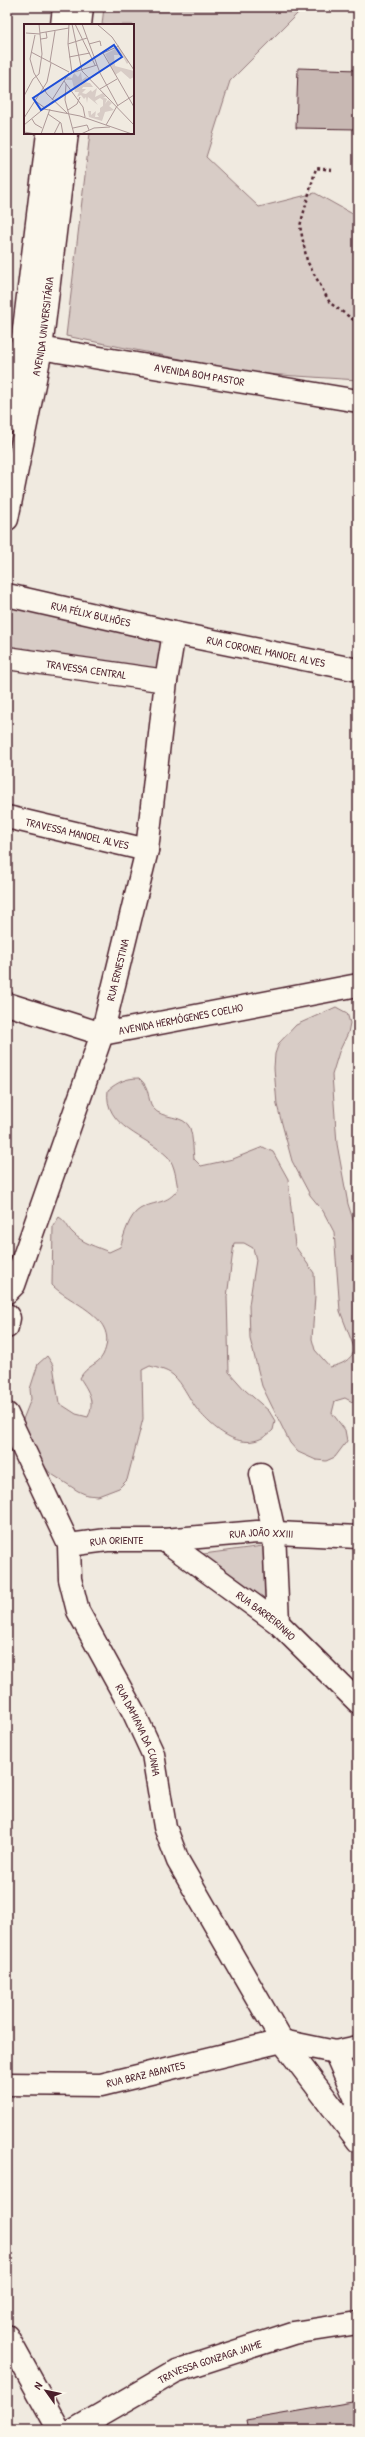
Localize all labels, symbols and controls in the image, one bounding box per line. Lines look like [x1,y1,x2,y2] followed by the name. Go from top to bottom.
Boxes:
[24,24,134,134] inset map
[29,276,57,377] street label: AVENIDA UNIVERSITÁRIA
[154,360,245,389] street label: AVENIDA BOM PASTOR
[50,598,132,630] street label: RUA FÉLIX BULHÕES
[205,633,326,670] street label: RUA CORONEL MANOEL ALVES
[45,657,127,682] street label: TRAVESSA CENTRAL
[24,815,130,852] street label: TRAVESSA MANOEL ALVES
[103,937,132,1002] street label: RUA ERNESTINA
[117,1000,244,1038] street label: AVENIDA HERMÓGENES COELHO
[229,1525,294,1541] street label: RUA JOÃO XXIII
[89,1533,144,1549] street label: RUA ORIENTE
[233,1588,299,1643] street label: RUA BARREIRINHO
[112,1682,164,1778] street label: RUA DAMIANA DA CUNHA
[105,2058,186,2090] street label: RUA BRAZ ABANTES
[156,2337,264,2387] street label: TRAVESSA GONZAGA JAIME
[26,2371,66,2411] north arrow
[30,2379,45,2392] text: N

